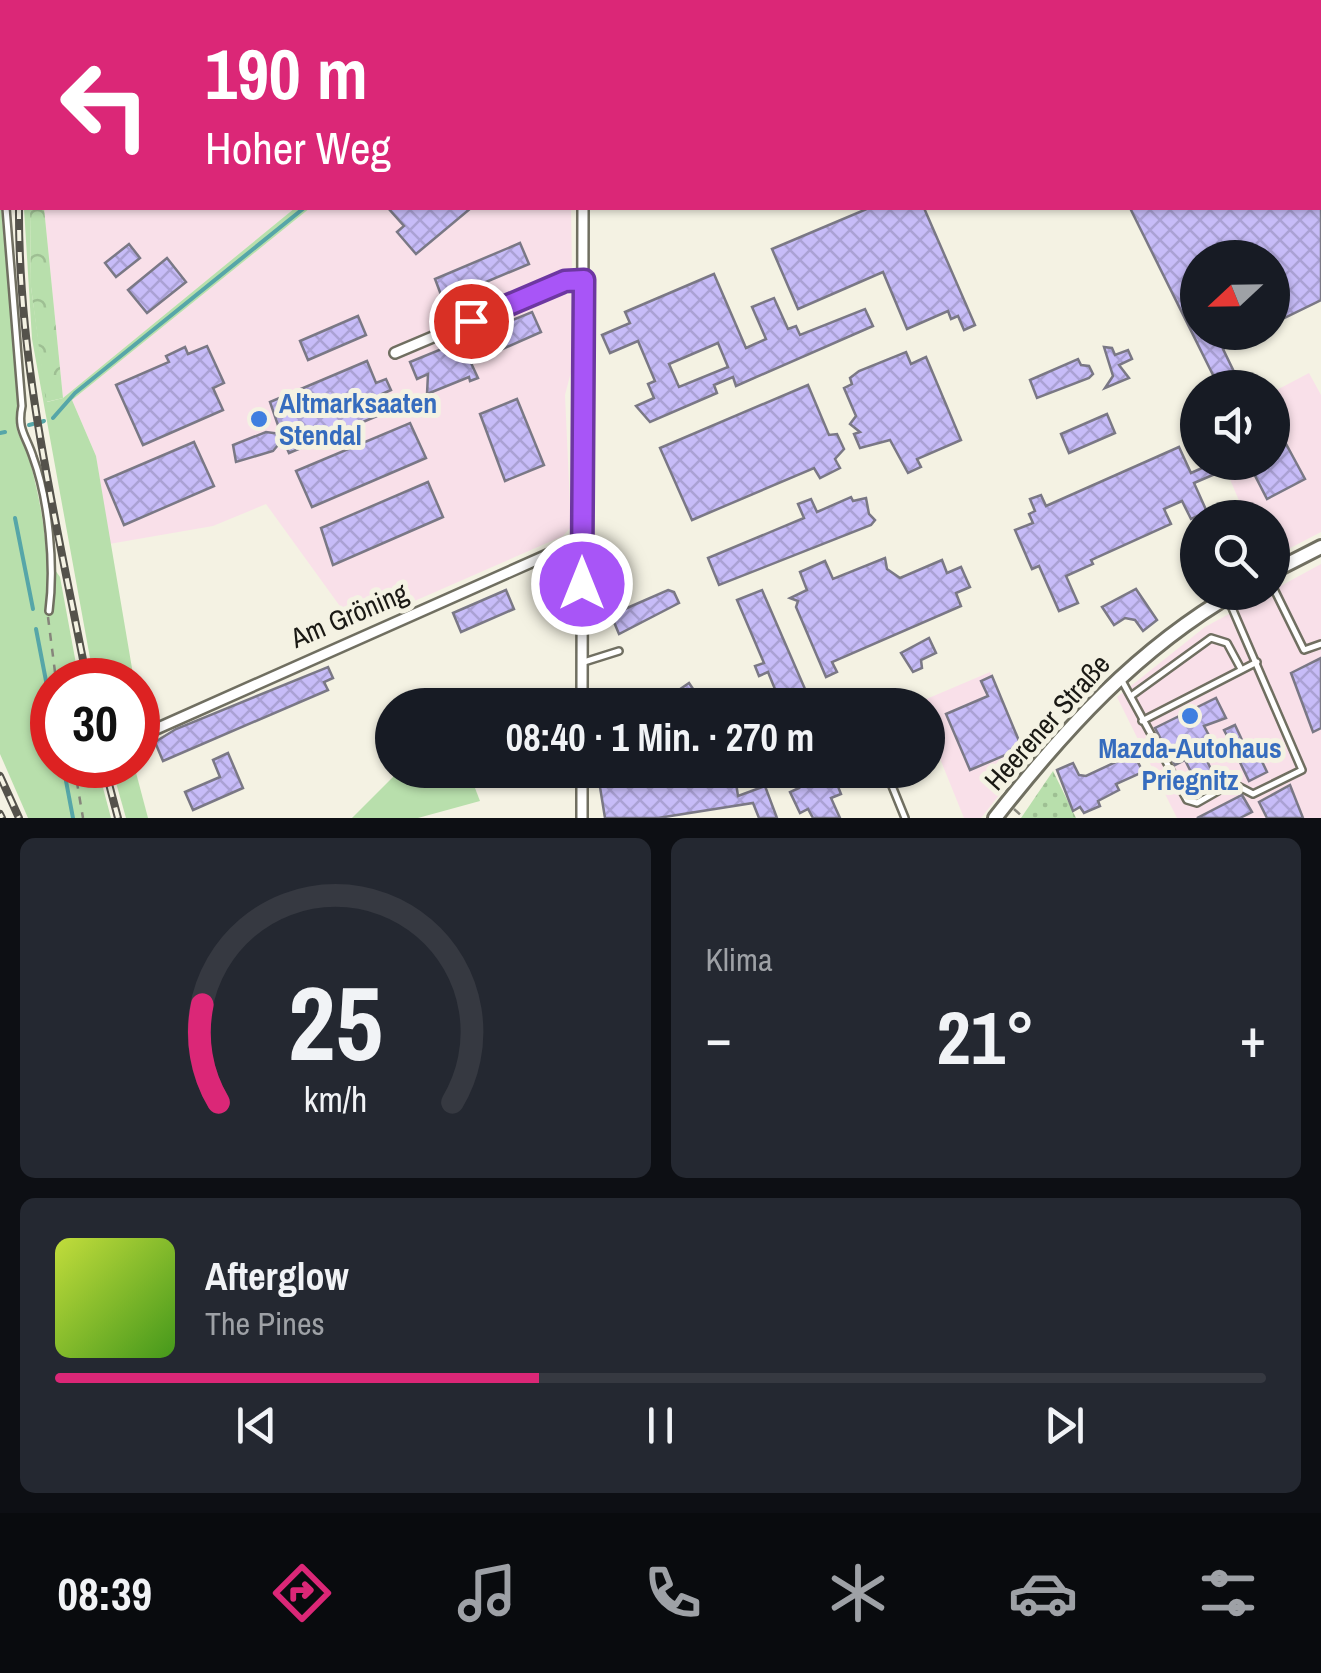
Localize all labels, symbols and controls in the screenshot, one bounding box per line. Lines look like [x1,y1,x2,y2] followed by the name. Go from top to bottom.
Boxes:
[205,27,368,121] text: 190 m
[40,40,170,170] icon: left
[205,117,391,178] text: Hoher Weg
[1180,240,1290,350] north arrow
[1180,240,1290,610] map controls
[429,279,514,364] pin
[444,294,499,349] icon: arrive
[1180,370,1290,480] button: sound
[279,384,437,454] place label: Altmarksaaten Stendal
[248,408,270,430] marker: Altmarksaaten Stendal
[1180,500,1290,610] button: search
[530,532,634,636] position arrow
[284,573,414,657] street label: Am Gröning
[976,646,1118,798] street label: Heerener Straße
[30,658,160,788] speed limit sign: 30
[1179,705,1201,727] marker: Mazda-Autohaus Priegnitz
[506,712,814,763] text: 08:40 · 1 Min. · 270 m
[1098,729,1282,799] place label: Mazda-Autohaus Priegnitz
[706,938,773,981] text: Klima
[288,952,383,1092] text: 25
[937,986,1035,1087] text: 21°
[706,1000,732,1074] text: −
[1240,1000,1266,1074] text: +
[303,1075,367,1123] text: km/h
[205,1251,349,1302] text: Afterglow
[205,1302,325,1345] text: The Pines
[229,1398,284,1453] icon: previous
[633,1398,688,1453] icon: pause
[1037,1398,1092,1453] icon: next
[267,1558,337,1628] icon: directions
[452,1558,522,1628] icon: music
[638,1558,708,1628] icon: phone
[823,1558,893,1628] icon: climate
[1008,1558,1078,1628] icon: car
[1193,1558,1263,1628] icon: filters
[58,1563,152,1624] text: 08:39

